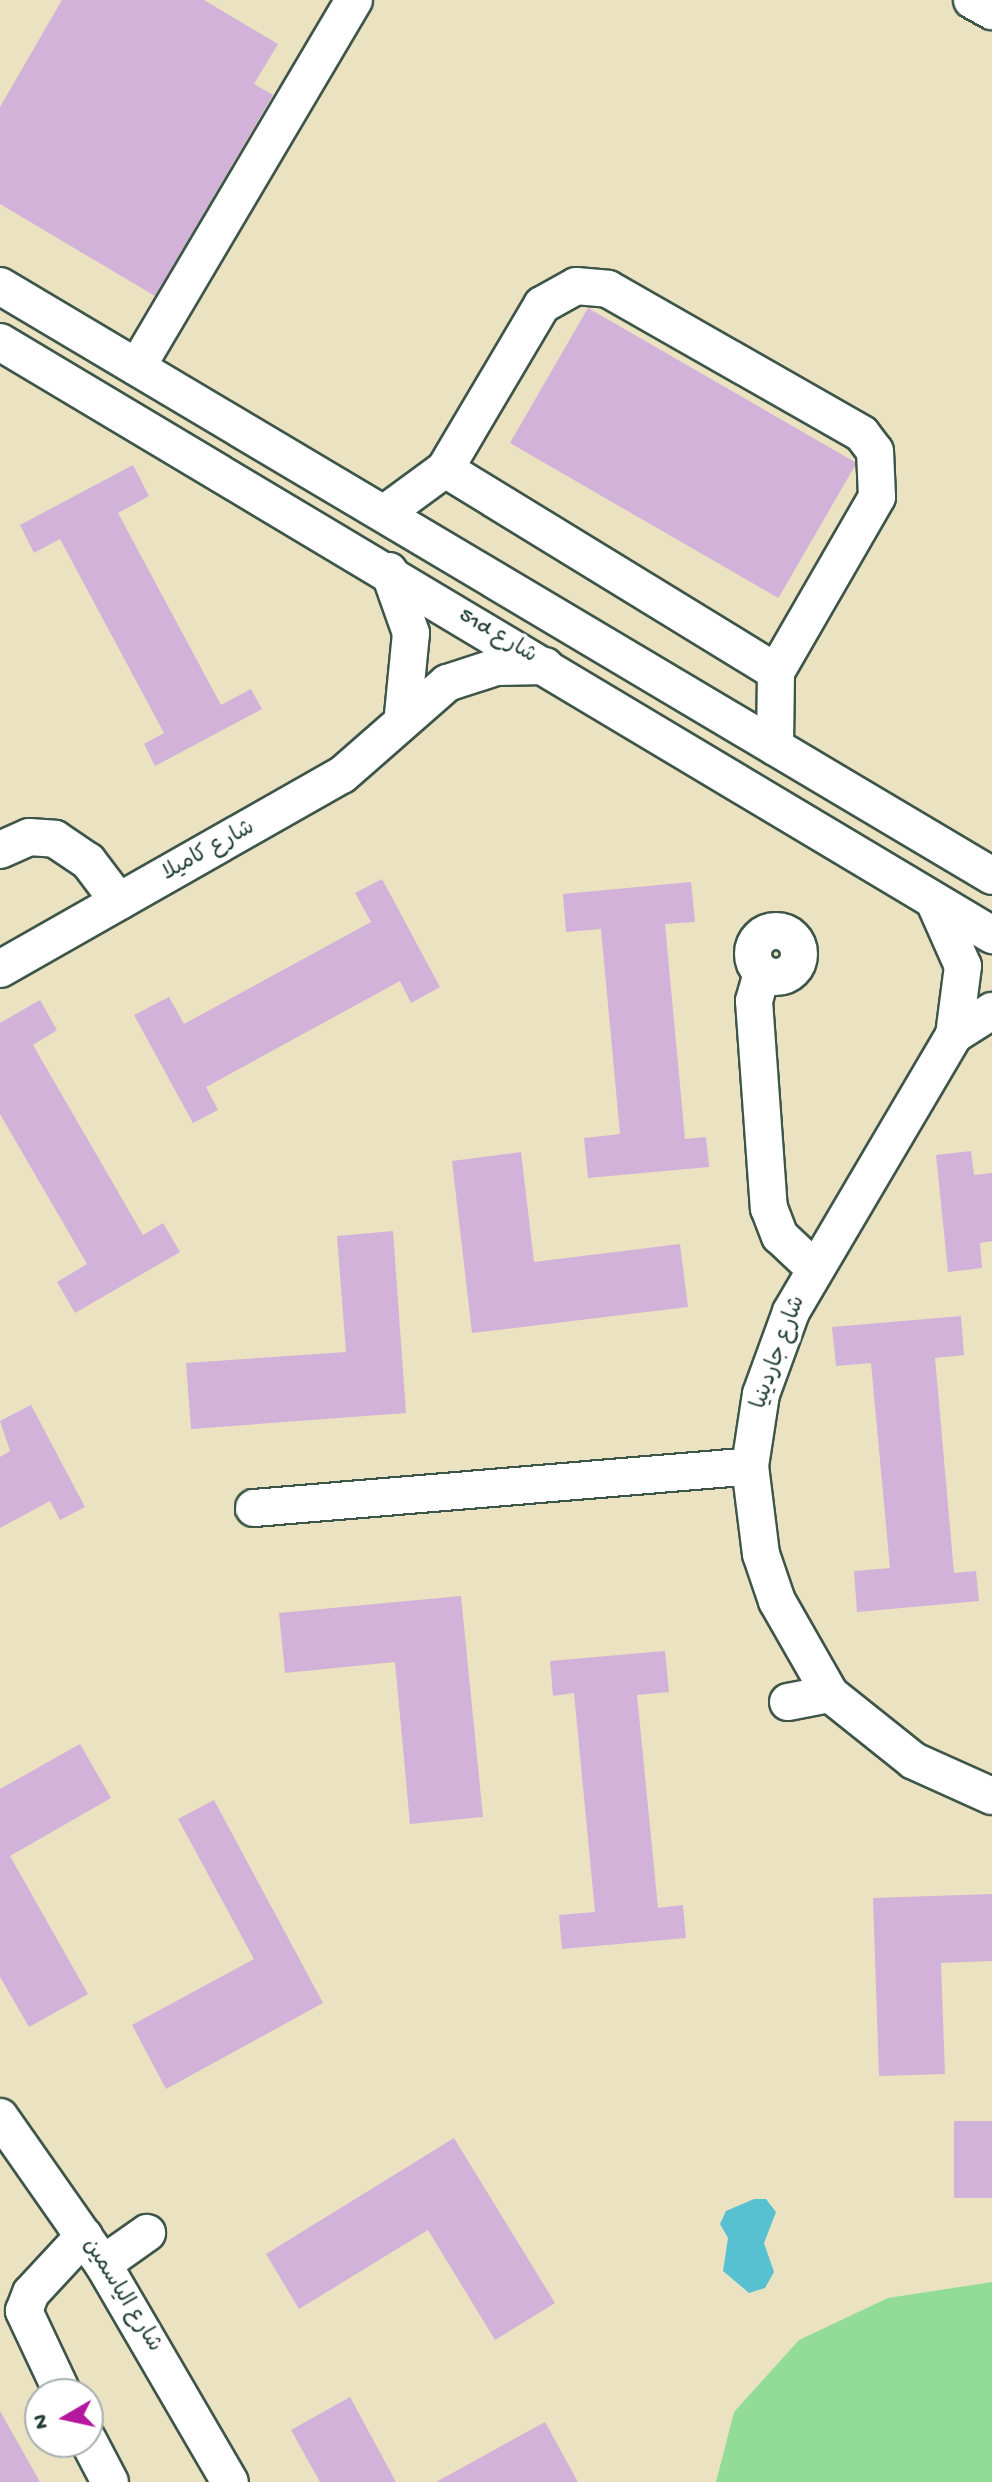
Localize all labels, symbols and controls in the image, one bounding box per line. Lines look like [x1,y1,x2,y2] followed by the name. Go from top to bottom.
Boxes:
[453,603,541,671] street label: 51d شارع
[158,816,260,888] street label: شارع كاميلا
[747,1293,813,1413] street label: شارع جاردينيا
[76,2234,166,2358] street label: شارع الياسمين
[24,2378,104,2458] north arrow
[28,2412,56,2431] text: N

